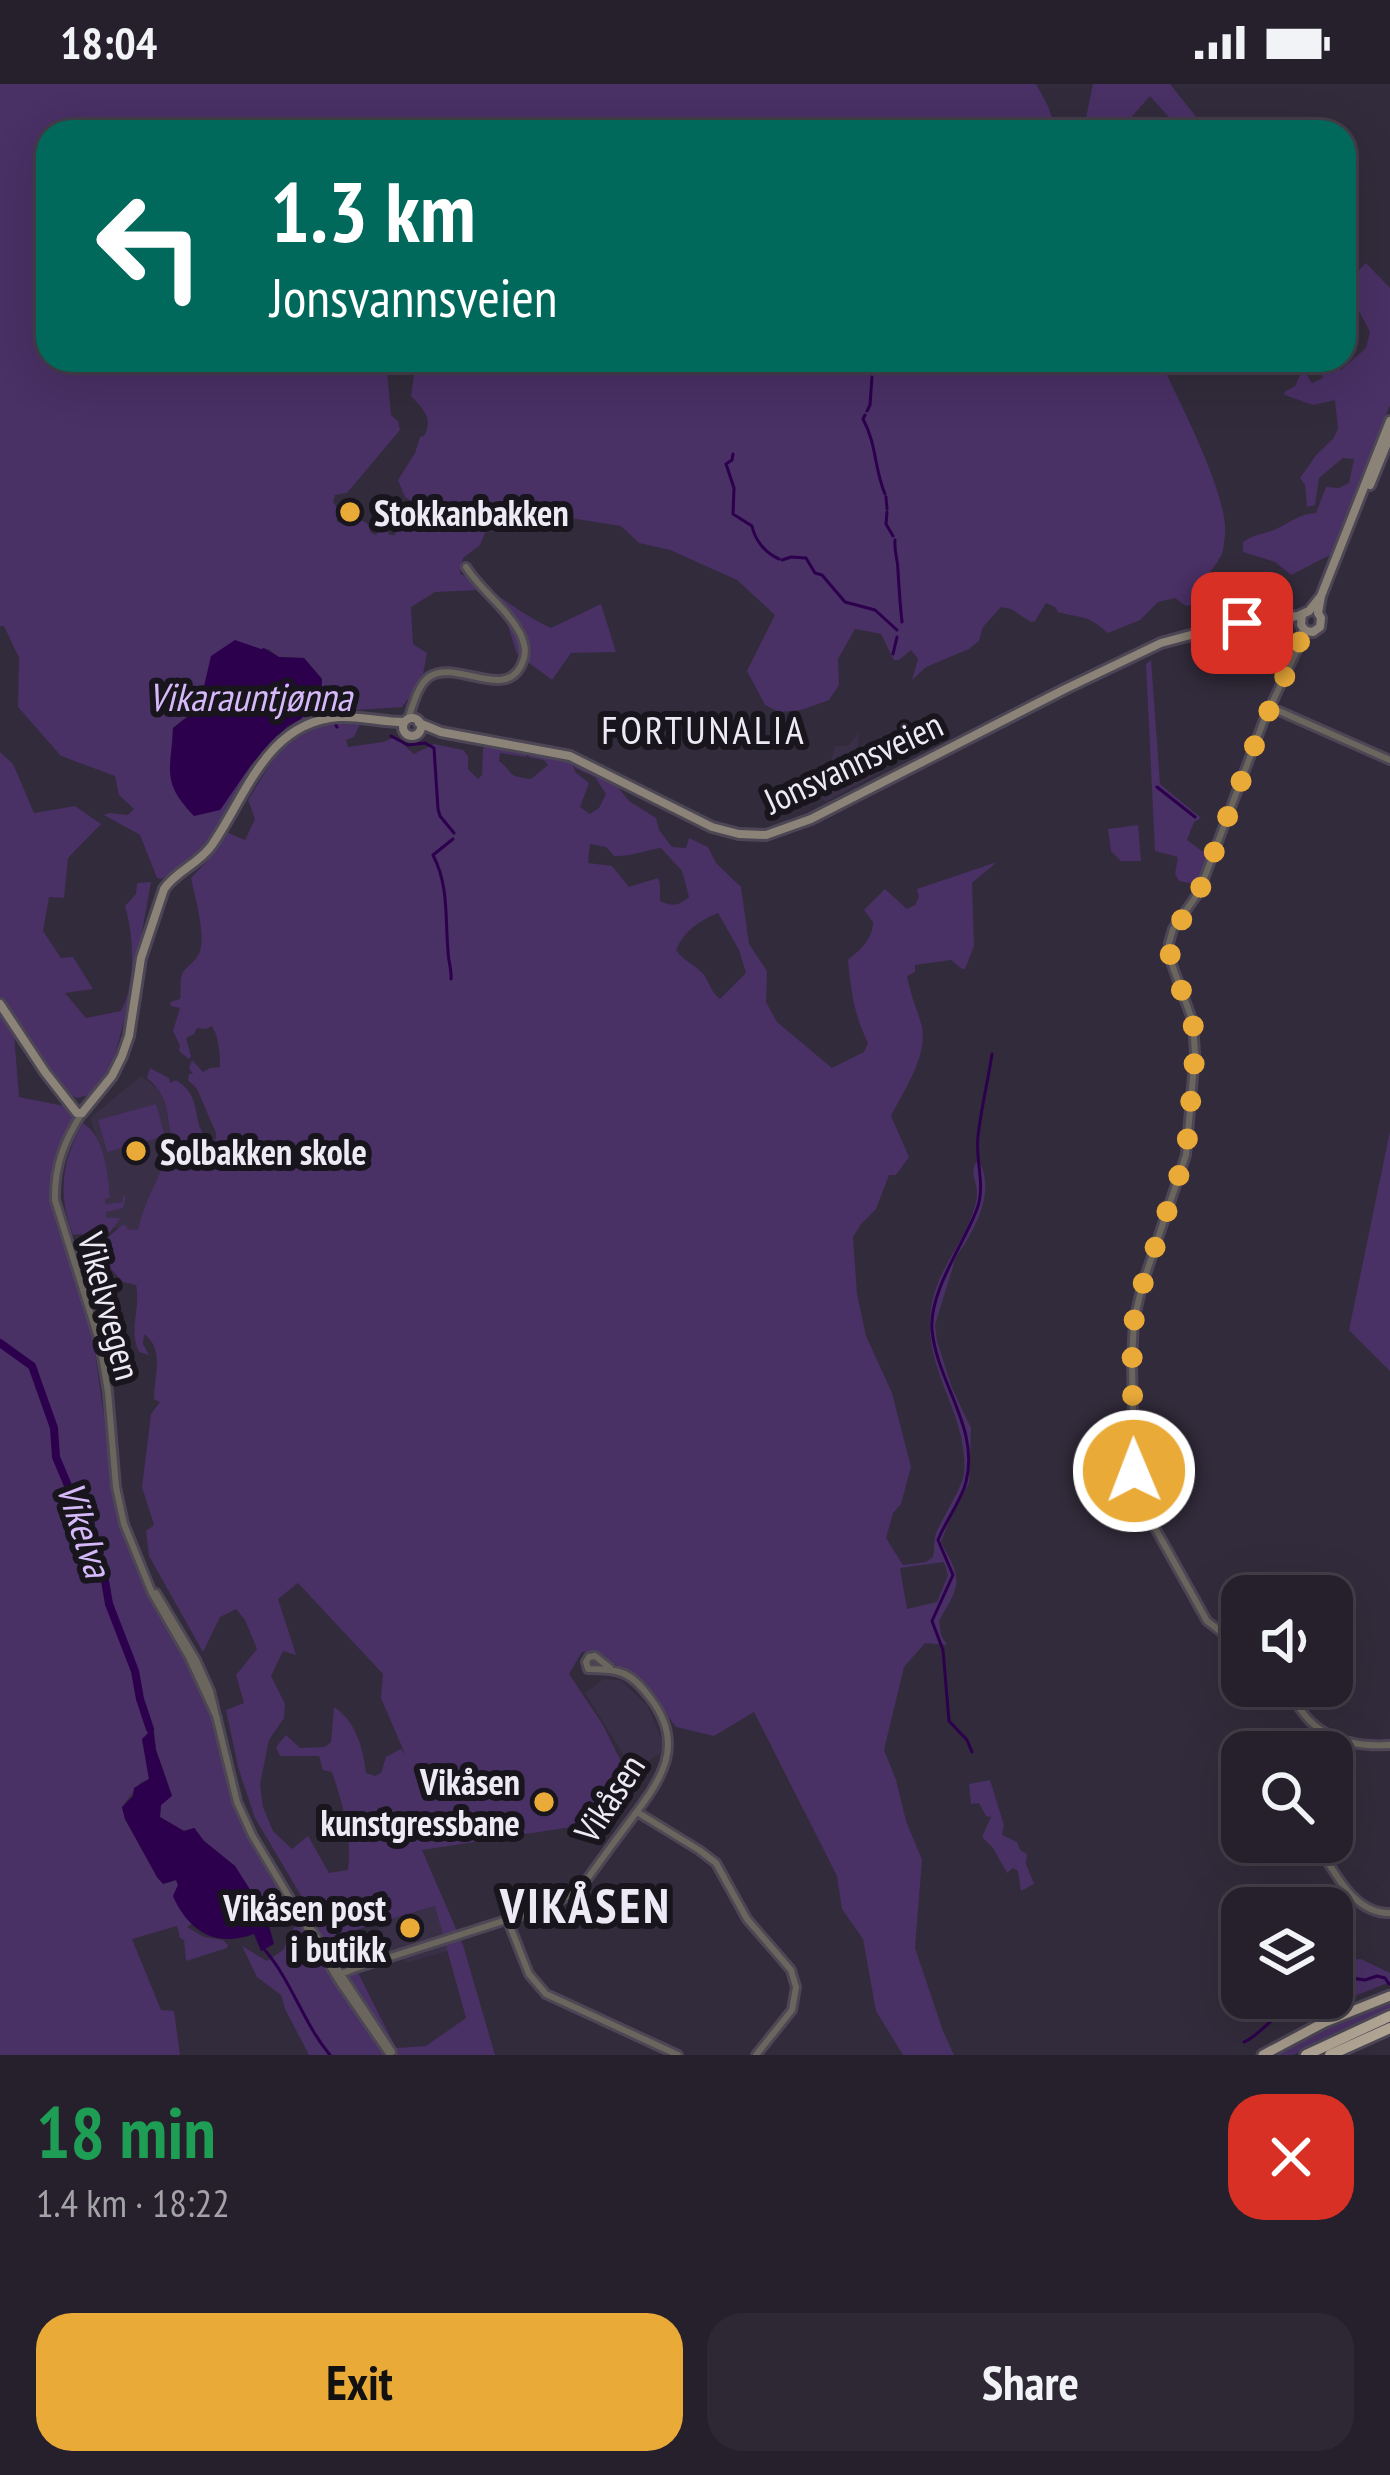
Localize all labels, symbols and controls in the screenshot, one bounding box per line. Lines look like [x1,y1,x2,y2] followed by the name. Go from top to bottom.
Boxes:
[60,13,157,71] text: 18:04
[270,156,476,265] text: 1.3 km
[72,168,228,324] icon: left
[270,262,558,332] text: Jonsvannsveien
[374,489,569,536] place label: Stokkanbakken
[337,499,363,525] marker: Stokkanbakken
[1191,572,1293,674] pin
[1209,590,1275,656] icon: arrive
[148,671,354,722] water label: Vikarauntjønna
[755,700,950,824] street label: Jonsvannsveien
[601,704,807,755] district label: FORTUNALIA
[160,1128,367,1175] place label: Solbakken skole
[123,1138,149,1164] marker: Solbakken skole
[68,1226,152,1385] street label: Vikelvvegen
[1071,1408,1197,1534] position arrow
[46,1475,125,1585] water label: Vikelva
[1221,1575,1353,2019] map controls
[1221,1575,1353,1707] button: sound
[1221,1731,1353,1863] button: search
[563,1745,655,1852] street label: Vikåsen
[320,1758,520,1846] place label: Vikåsen kunstgressbane
[531,1789,557,1815] marker: Vikåsen kunstgressbane
[499,1874,672,1936] district label: VIKÅSEN
[222,1884,387,1972] place label: Vikåsen post i butikk
[1221,1887,1353,2019] button: layers
[397,1915,423,1941] marker: Vikåsen post i butikk
[36,2085,216,2178] text: 18 min
[1228,2094,1354,2220] button: close
[36,2177,230,2228] text: 1.4 km · 18:22
[36,2313,683,2451] button: Exit
[707,2313,1354,2451] button: Share

